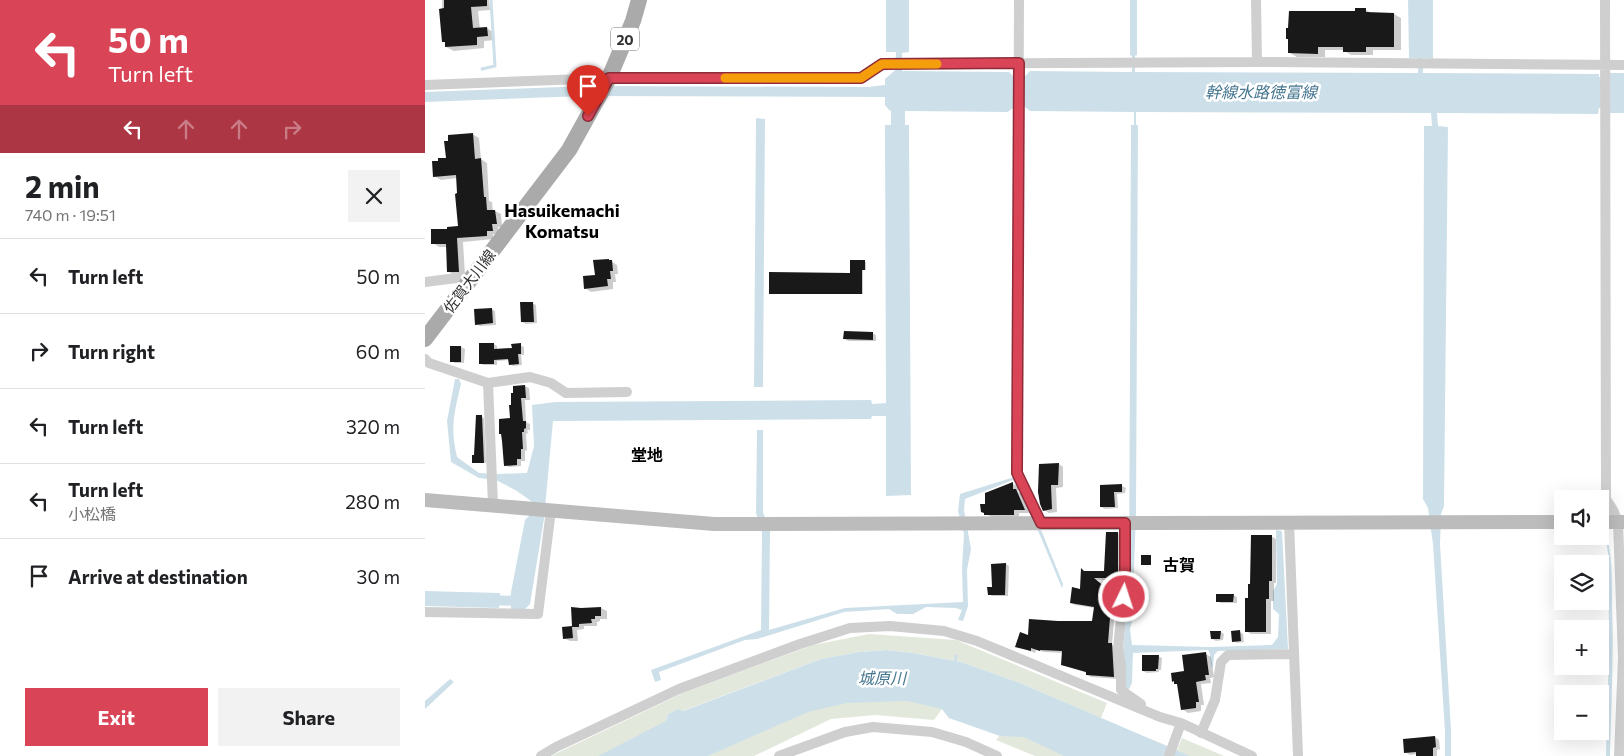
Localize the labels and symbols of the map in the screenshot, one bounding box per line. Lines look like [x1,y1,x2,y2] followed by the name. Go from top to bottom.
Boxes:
[611,28,639,50] road number: 20
[567,65,609,116] pin
[1205,82,1319,101] water label: 幹線水路徳富線
[504,199,620,242] district label: Hasuikemachi Komatsu
[439,246,499,316] street label: 佐賀大川線
[631,445,663,464] district label: 堂地
[1163,555,1195,574] district label: 古賀
[1097,570,1149,622] position arrow
[858,668,908,687] water label: 城原川

